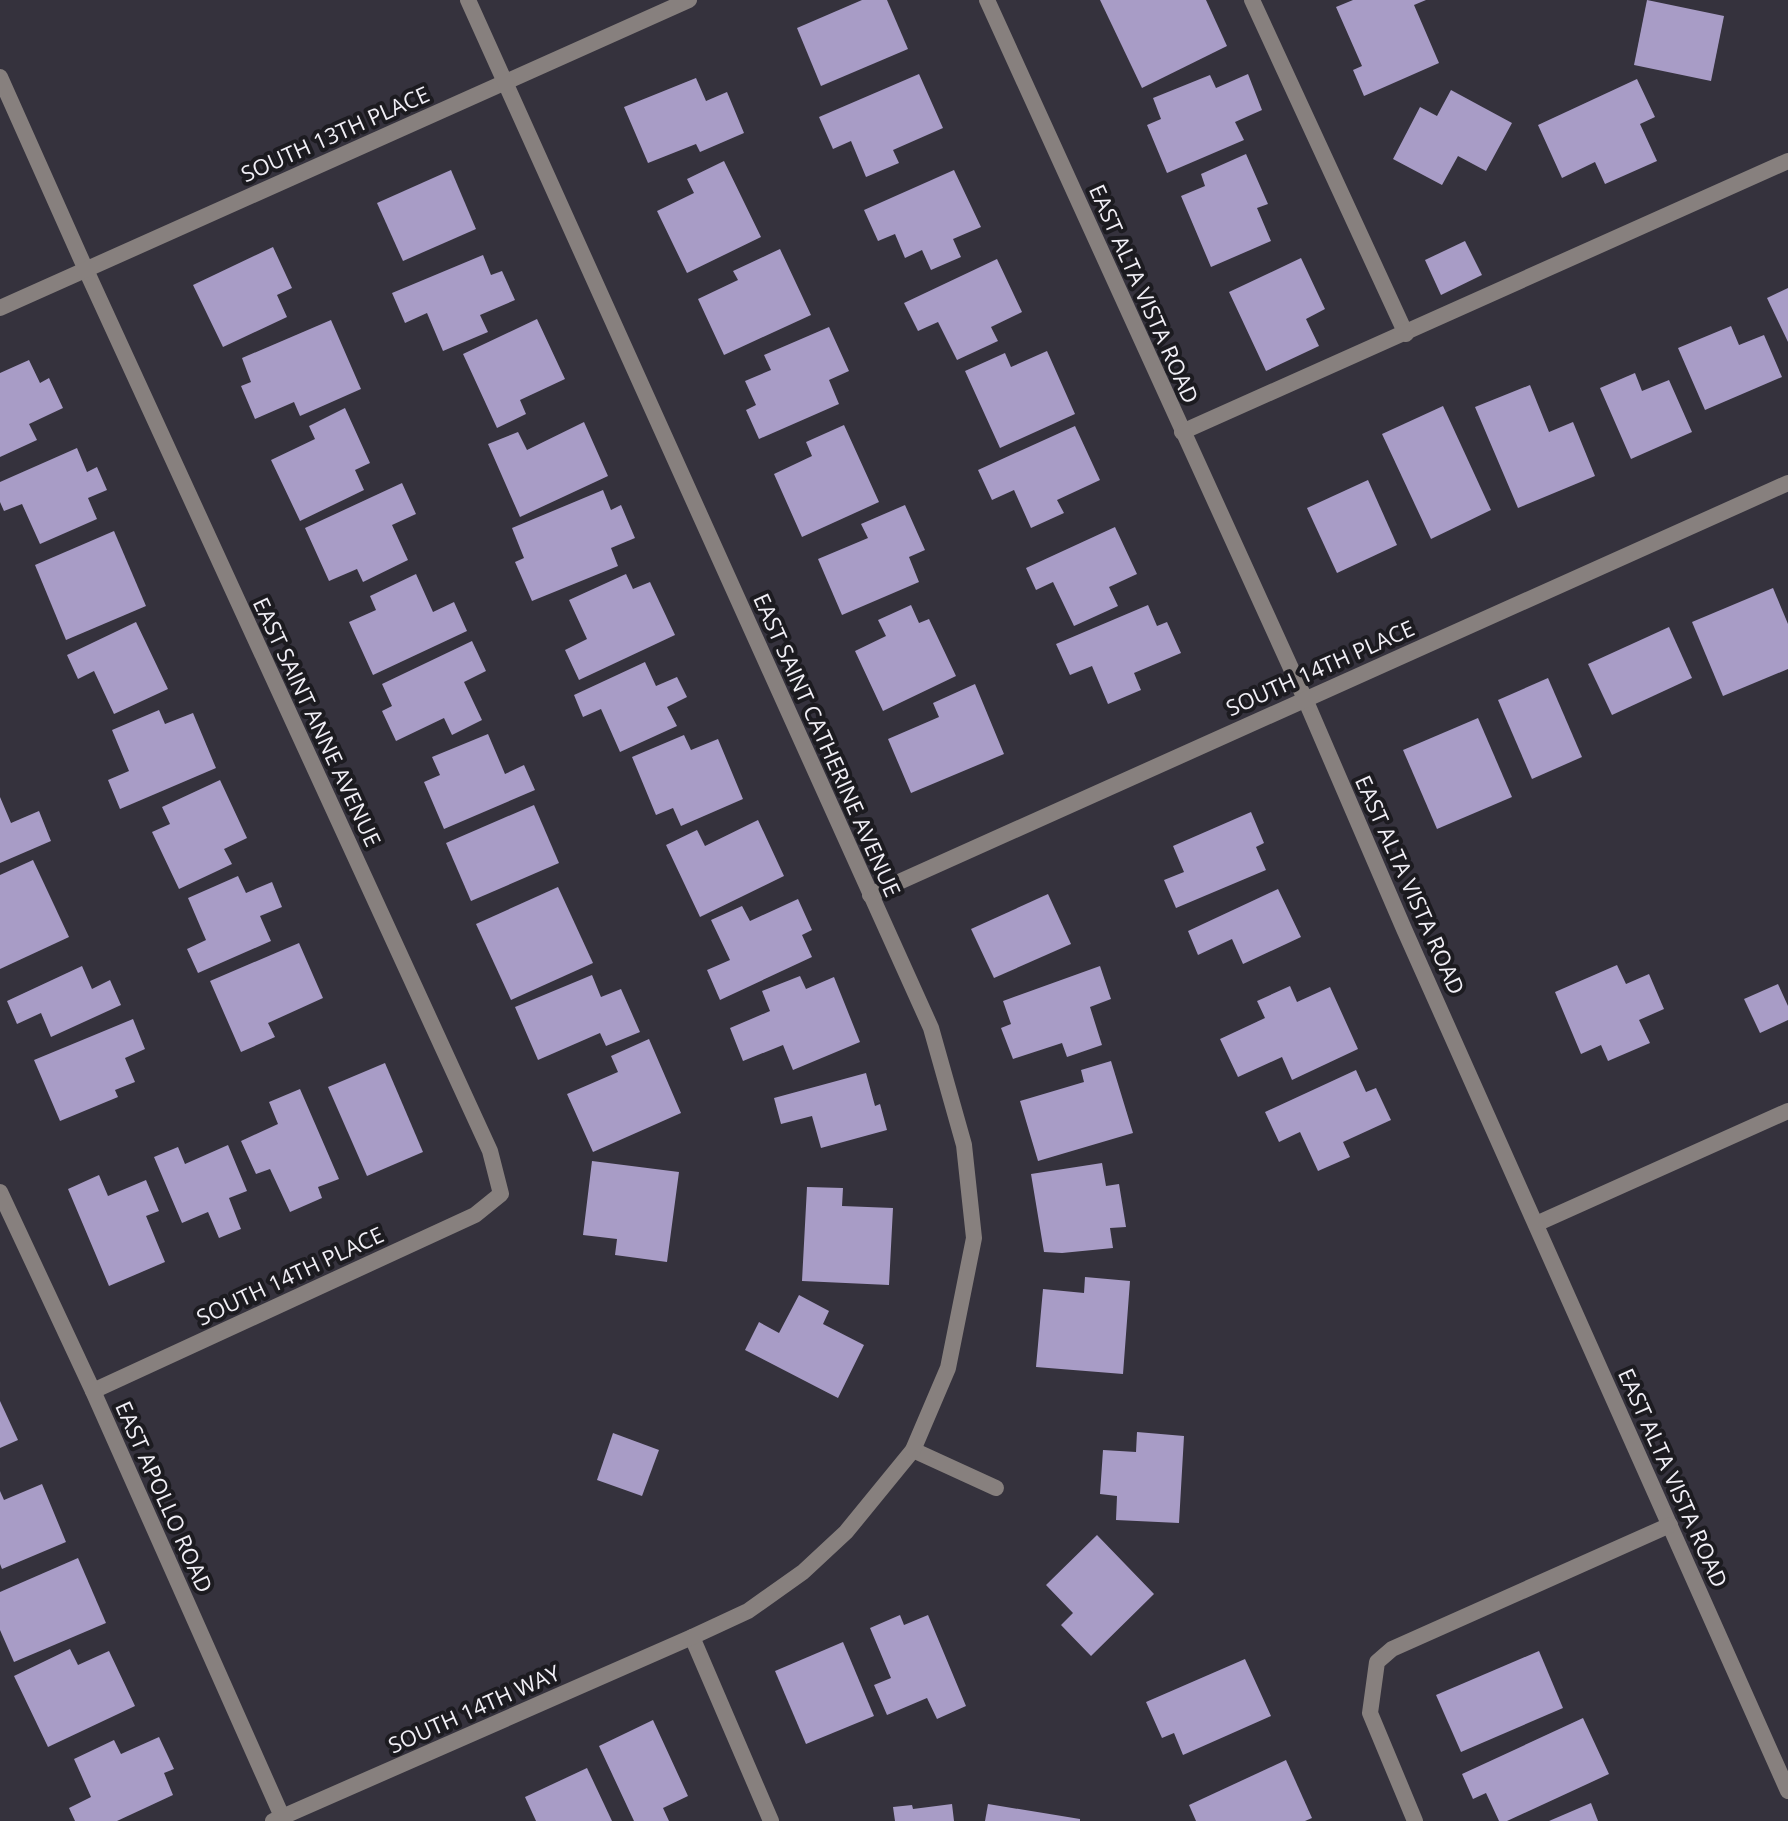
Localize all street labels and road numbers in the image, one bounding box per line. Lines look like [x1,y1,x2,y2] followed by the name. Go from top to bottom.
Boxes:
[236,78,434,188] street label: SOUTH 13TH PLACE
[1083,179,1207,408] street label: EAST ALTA VISTA ROAD
[747,588,909,901] street label: EAST SAINT CATHERINE AVENUE
[247,592,389,851] street label: EAST SAINT ANNE AVENUE
[1221,612,1419,722] street label: SOUTH 14TH PLACE
[1349,770,1473,999] street label: EAST ALTA VISTA ROAD
[191,1219,388,1332] street label: SOUTH 14TH PLACE
[1612,1363,1736,1592] street label: EAST ALTA VISTA ROAD
[109,1396,221,1597] street label: EAST APOLLO ROAD
[383,1656,565,1759] street label: SOUTH 14TH WAY

